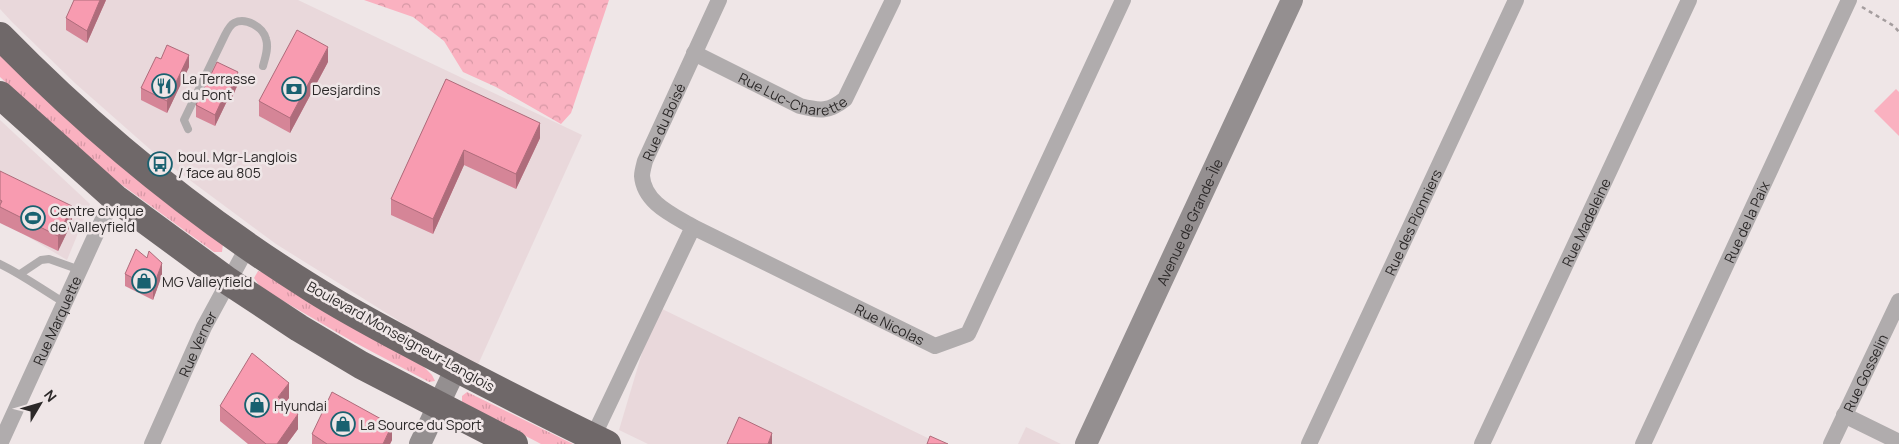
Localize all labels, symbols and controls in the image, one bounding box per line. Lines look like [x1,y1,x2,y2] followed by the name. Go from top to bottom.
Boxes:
[736,68,851,119] street label: Rue Luc-Charette
[182,69,256,104] place label: La Terrasse du Pont
[151,73,177,99] restaurant icon: La Terrasse du Pont
[281,76,307,102] bank icon: Desjardins
[312,80,380,99] place label: Desjardins
[637,80,689,163] street label: Rue du Boisé
[178,147,297,182] place label: boul. Mgr-Langlois / face au 805
[147,151,173,177] bus stop icon: boul. Mgr-Langlois / face au 805
[1151,155,1227,288] street label: Avenue de Grande-Île
[1380,166,1445,278] street label: Rue des Pionniers
[1557,175,1614,269] street label: Rue Madeleine
[1719,177,1773,266] street label: Rue de la Paix
[50,201,144,236] place label: Centre civique de Valleyfield
[20,205,46,231] sports icon: Centre civique de Valleyfield
[131,268,157,294] shop icon: MG Valleyfield
[162,272,252,291] place label: MG Valleyfield
[28,273,85,368] street label: Rue Marquette
[304,276,498,396] street label: Boulevard Monseigneur-Langlois
[852,299,928,349] street label: Rue Nicolas
[174,307,221,380] street label: Rue Verner
[1838,331,1892,415] street label: Rue Gosselin
[15,379,65,429] north arrow
[40,386,61,406] text: N
[244,392,270,418] shop icon: Hyundai
[274,396,327,415] place label: Hyundai
[330,411,356,437] shop icon: La Source du Sport
[360,415,482,434] place label: La Source du Sport

